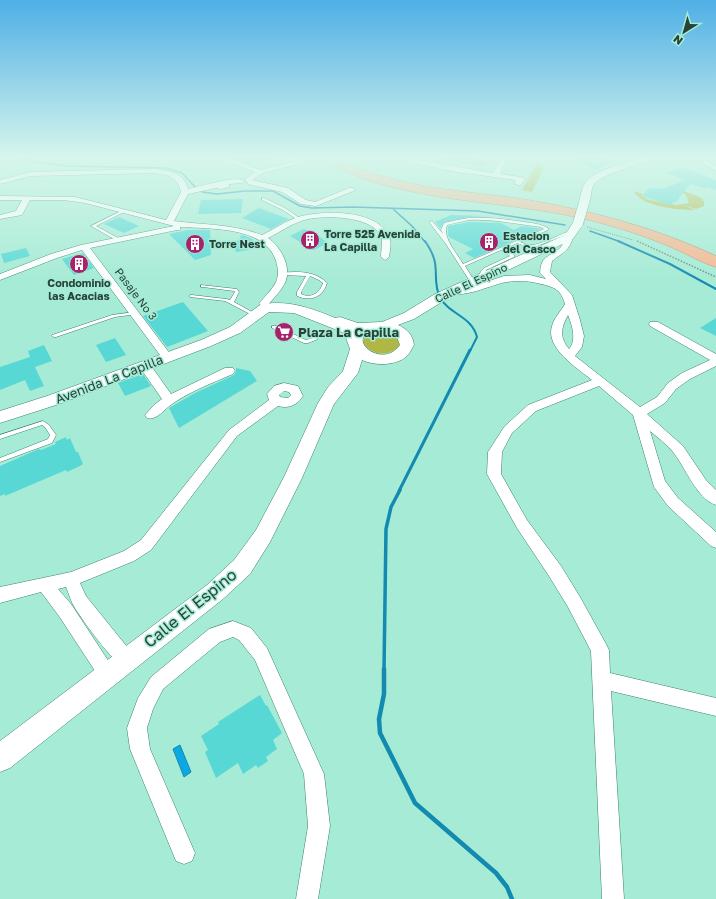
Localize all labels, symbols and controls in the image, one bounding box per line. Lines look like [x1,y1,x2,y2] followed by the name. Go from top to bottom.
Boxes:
[664,12,704,52] north arrow
[670,33,685,48] text: N
[324,227,420,253] place label: Torre 525 Avenida La Capilla
[299,229,321,251] building icon: Torre 525 Avenida La Capilla
[503,229,556,255] place label: Estacion del Casco
[478,231,500,253] building icon: Estacion del Casco
[184,233,206,255] building icon: Torre Nest
[209,237,265,250] place label: Torre Nest
[68,253,90,275] building icon: Condominio las Acacias
[433,260,509,305] street label: Calle El Espino
[113,265,160,322] street label: Pasaje No 3
[47,276,111,302] place label: Condominio las Acacias
[273,321,295,343] supermarket icon: Plaza La Capilla
[298,324,399,340] place label: Plaza La Capilla
[53,351,165,407] street label: Avenida La Capilla
[139,564,241,652] street label: Calle El Espino

